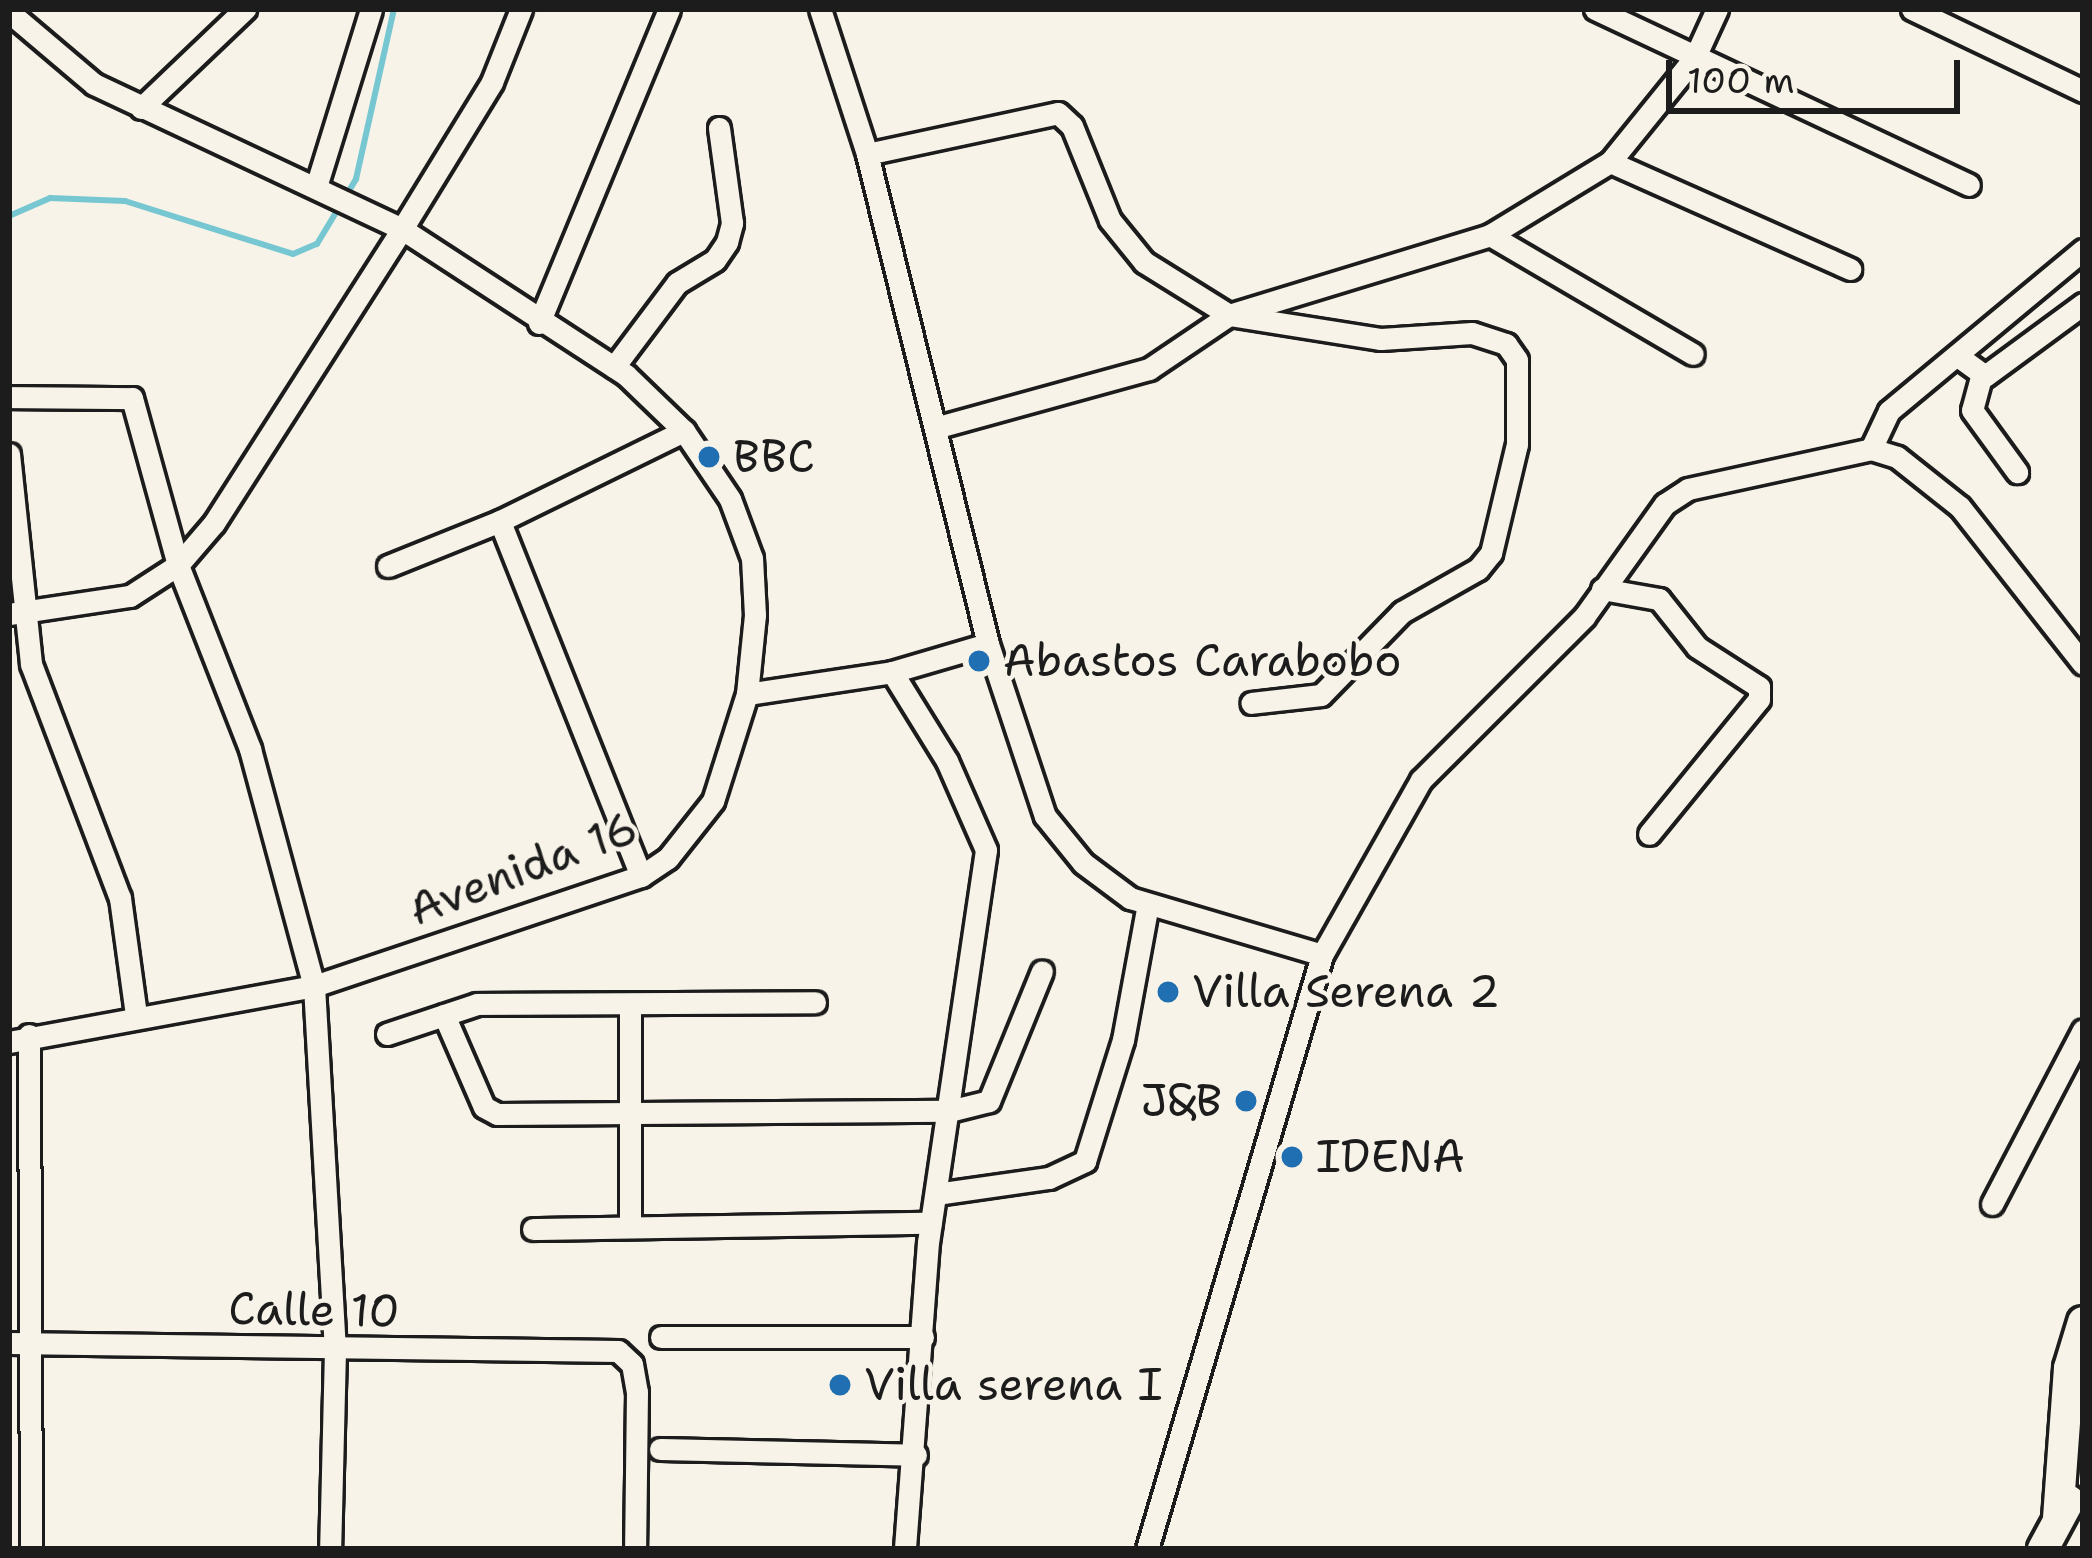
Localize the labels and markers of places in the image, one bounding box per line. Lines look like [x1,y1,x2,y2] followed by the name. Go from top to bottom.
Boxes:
[733,430,815,484] place label: BBC
[696,444,722,470] marker: BBC
[1003,634,1402,688] place label: Abastos Carabobo
[966,648,992,674] marker: Abastos Carabobo
[1192,965,1500,1019] place label: Villa Serena 2
[1155,979,1181,1005] marker: Villa Serena 2
[1141,1074,1222,1128] place label: J&B
[1233,1088,1259,1114] marker: J&B
[1316,1130,1465,1184] place label: IDENA
[1279,1144,1305,1170] marker: IDENA
[864,1358,1162,1412] place label: Villa serena I
[827,1372,853,1398] marker: Villa serena I

